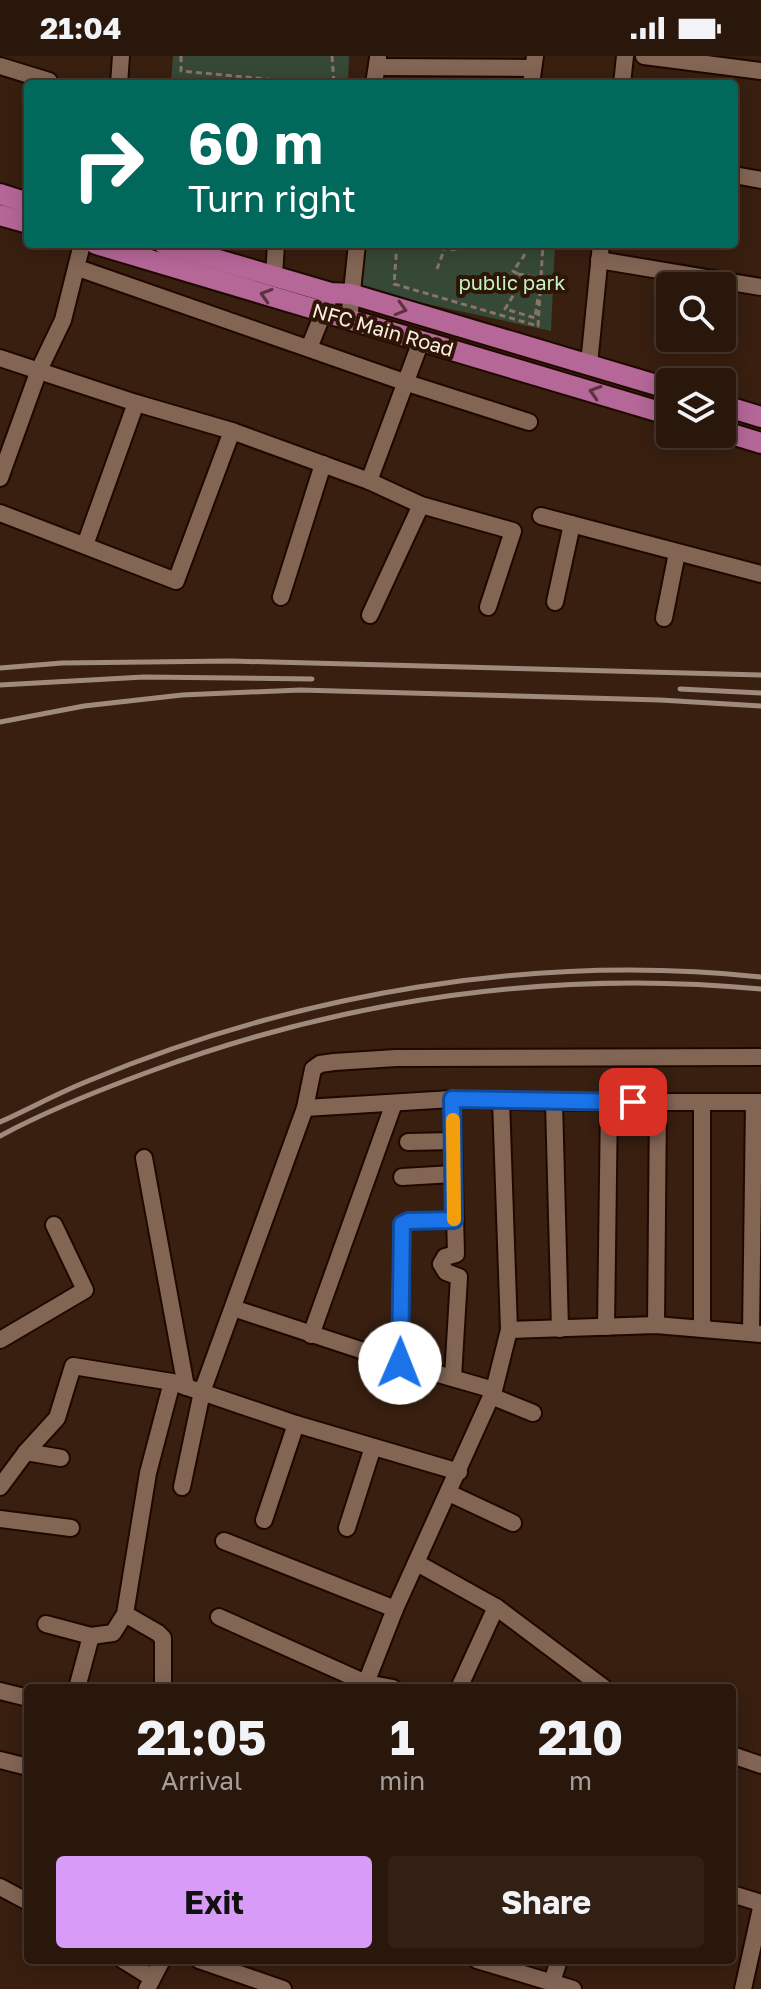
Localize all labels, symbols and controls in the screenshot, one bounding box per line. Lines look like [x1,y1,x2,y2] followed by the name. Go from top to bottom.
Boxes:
[40,10,122,46] text: 21:04
[188,109,323,176] text: 60 m
[56,112,160,216] icon: right
[188,177,356,220] text: Turn right
[458,270,566,294] park label: public park
[656,272,736,448] map controls
[656,272,736,352] button: search
[259,288,273,304] one-way arrow
[310,297,457,361] street label: NFC Main Road
[394,300,408,316] one-way arrow
[656,368,736,448] button: layers
[589,385,603,401] one-way arrow
[599,1068,667,1136] pin
[611,1080,655,1124] icon: arrive
[358,1321,442,1405] position arrow
[137,1708,267,1766] text: 21:05
[390,1708,415,1766] text: 1
[538,1708,623,1766] text: 210
[161,1765,242,1796] text: Arrival
[379,1765,425,1796] text: min
[569,1765,592,1796] text: m
[56,1856,372,1948] button: Exit
[388,1856,704,1948] button: Share

